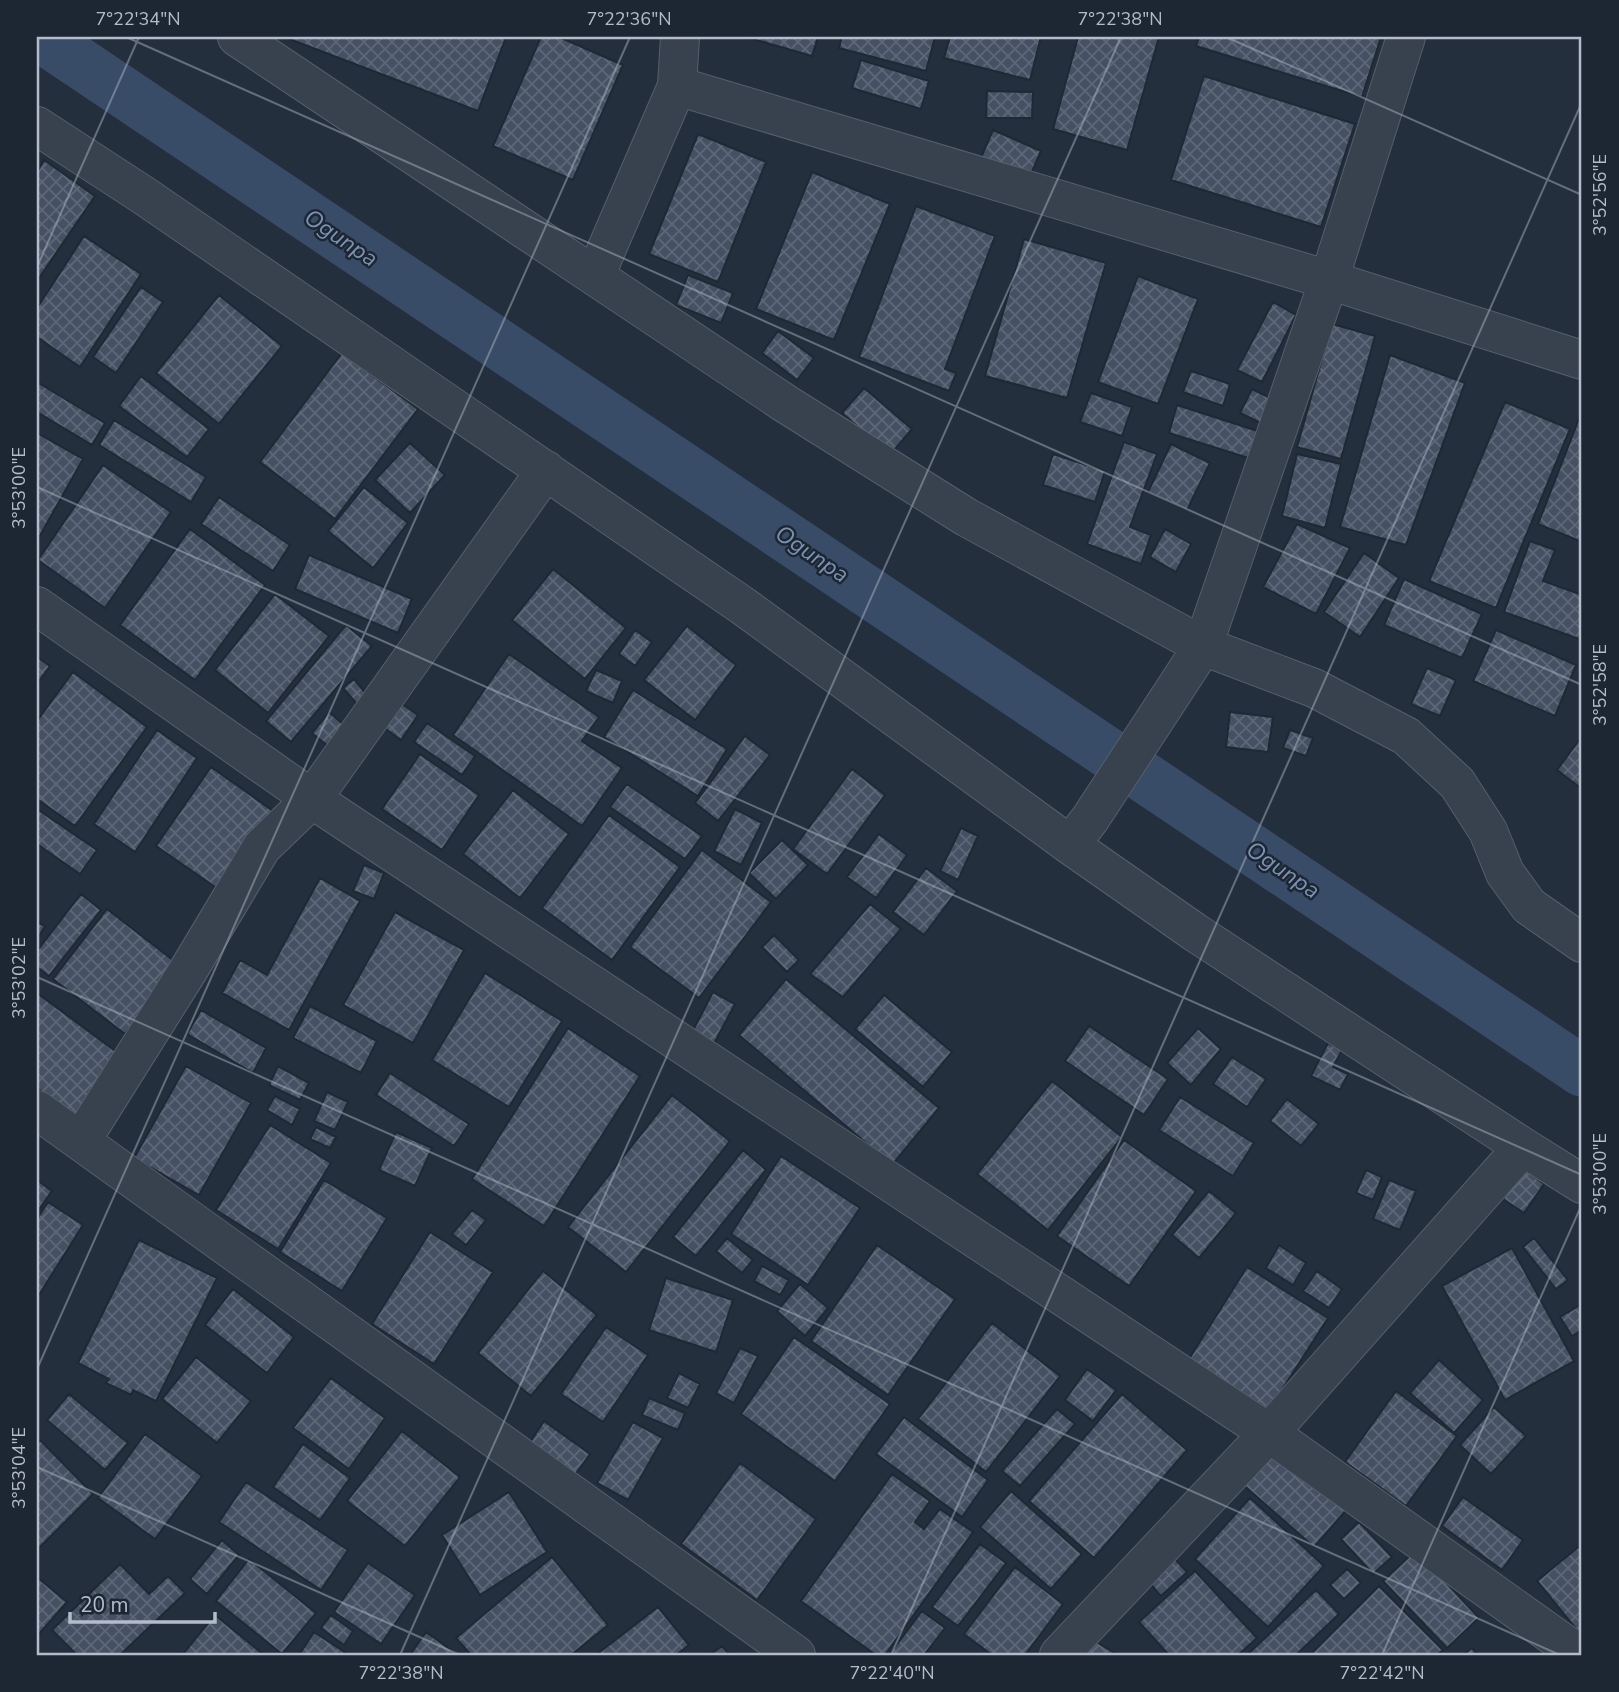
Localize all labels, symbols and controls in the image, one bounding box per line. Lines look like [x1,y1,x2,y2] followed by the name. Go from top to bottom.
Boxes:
[95,7,181,31] text: 7°22'34"N
[586,7,672,31] text: 7°22'36"N
[1077,7,1163,31] text: 7°22'38"N
[1588,154,1612,236] text: 3°52'56"E
[298,202,384,274] water label: Ogunpa
[7,447,31,529] text: 3°53'00"E
[769,518,855,590] water label: Ogunpa
[1588,644,1612,726] text: 3°52'58"E
[1240,834,1326,906] water label: Ogunpa
[7,937,31,1019] text: 3°53'02"E
[1588,1133,1612,1215] text: 3°53'00"E
[7,1427,31,1509] text: 3°53'04"E
[70,1580,215,1624] scale bar
[80,1591,129,1619] text: 20 m
[358,1661,444,1685] text: 7°22'38"N
[849,1661,935,1685] text: 7°22'40"N
[1339,1661,1425,1685] text: 7°22'42"N

